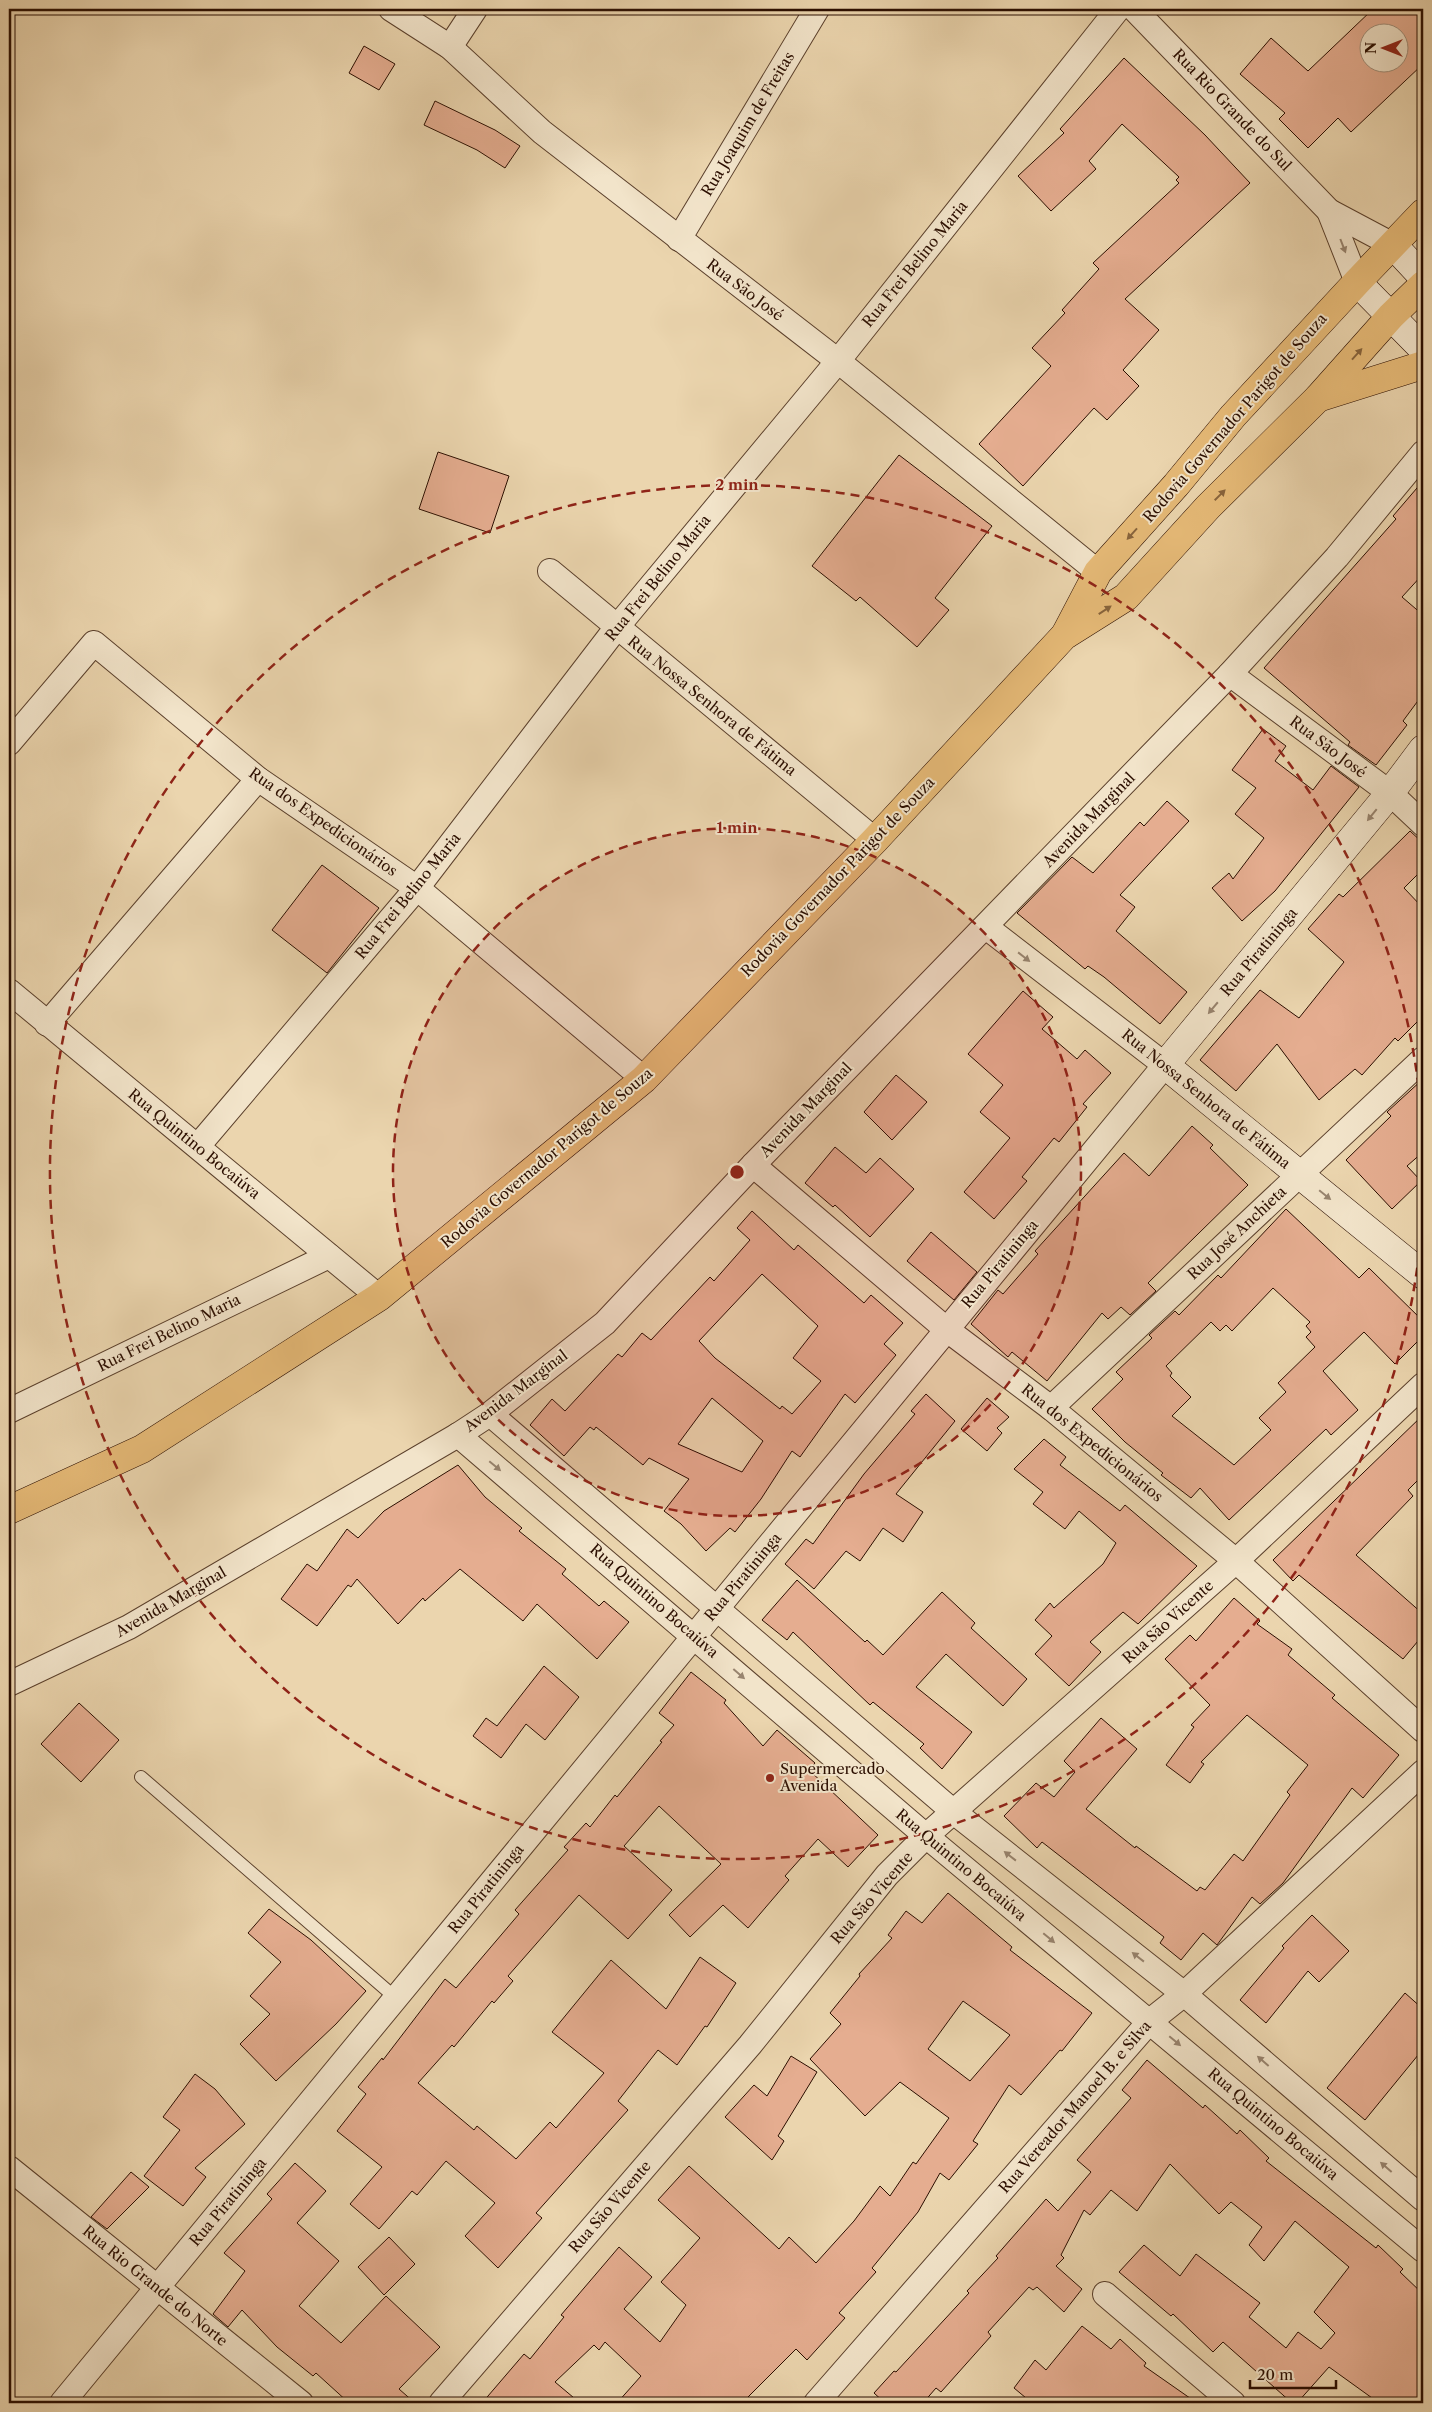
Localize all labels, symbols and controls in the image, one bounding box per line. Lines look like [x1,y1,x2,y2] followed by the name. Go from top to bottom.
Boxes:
[1360,22,1410,72] north arrow
[1362,42,1380,54] text: N
[1169,44,1296,175] street label: Rua Rio Grande do Sul
[697,48,798,199] street label: Rua Joaquim de Freitas
[858,197,971,331] street label: Rua Frei Belino Maria
[1340,239,1347,254] one-way arrow
[703,255,787,325] street label: Rua São José
[1139,309,1331,526] street label: Rodovia Governador Parigot de Souza
[1352,347,1363,360] one-way arrow
[715,475,759,494] text: 2 min
[1213,489,1225,501] one-way arrow
[601,511,714,645] street label: Rua Frei Belino Maria
[1126,528,1138,540] one-way arrow
[1099,605,1112,614] one-way arrow
[624,632,801,780] street label: Rua Nossa Senhora de Fátima
[1286,712,1370,782] street label: Rua São José
[245,763,401,880] street label: Rua dos Expedicionários
[1038,768,1139,872] street label: Avenida Marginal
[737,773,939,981] street label: Rodovia Governador Parigot de Souza
[1367,808,1378,821] one-way arrow
[716,818,758,837] text: 1 min
[351,829,464,963] street label: Rua Frei Belino Maria
[1216,904,1301,1000] street label: Rua Piratininga
[1018,951,1031,962] one-way arrow
[1207,1001,1218,1014] one-way arrow
[1118,1025,1295,1173] street label: Rua Nossa Senhora de Fátima
[755,1058,856,1162] street label: Avenida Marginal
[437,1063,657,1252] street label: Rodovia Governador Parigot de Souza
[124,1084,264,1203] street label: Rua Quintino Bocaiúva
[728,1163,746,1181] centre of rings
[1183,1182,1290,1283] street label: Rua José Anchieta
[1318,1190,1331,1201] one-way arrow
[957,1216,1042,1312] street label: Rua Piratininga
[94,1290,244,1375] street label: Rua Frei Belino Maria
[459,1345,572,1436] street label: Avenida Marginal
[1018,1380,1167,1506] street label: Rua dos Expedicionários
[489,1461,502,1472] one-way arrow
[700,1529,785,1625] street label: Rua Piratininga
[586,1539,723,1662] street label: Rua Quintino Bocaiúva
[111,1562,230,1641] street label: Avenida Marginal
[1118,1576,1217,1668] street label: Rua São Vicente
[732,1668,744,1680] one-way arrow
[779,1759,885,1795] place label: Supermercado Avenida
[764,1772,776,1784] marker: Supermercado Avenida
[892,1804,1031,1925] street label: Rua Quintino Bocaiúva
[444,1840,528,1937] street label: Rua Piratininga
[826,1848,917,1948] street label: Rua São Vicente
[1004,1851,1017,1862] one-way arrow
[1043,1932,1056,1943] one-way arrow
[1132,1952,1145,1963] one-way arrow
[994,2016,1155,2197] street label: Rua Vereador Manoel B. e Silva
[1168,2036,1181,2047] one-way arrow
[1256,2056,1269,2067] one-way arrow
[1204,2063,1343,2184] street label: Rua Quintino Bocaiúva
[185,2154,270,2250] street label: Rua Piratininga
[564,2157,655,2257] street label: Rua São Vicente
[1381,2161,1393,2173] one-way arrow
[79,2221,232,2350] street label: Rua Rio Grande do Norte
[1250,2357,1336,2389] scale bar
[1257,2365,1293,2384] text: 20 m

